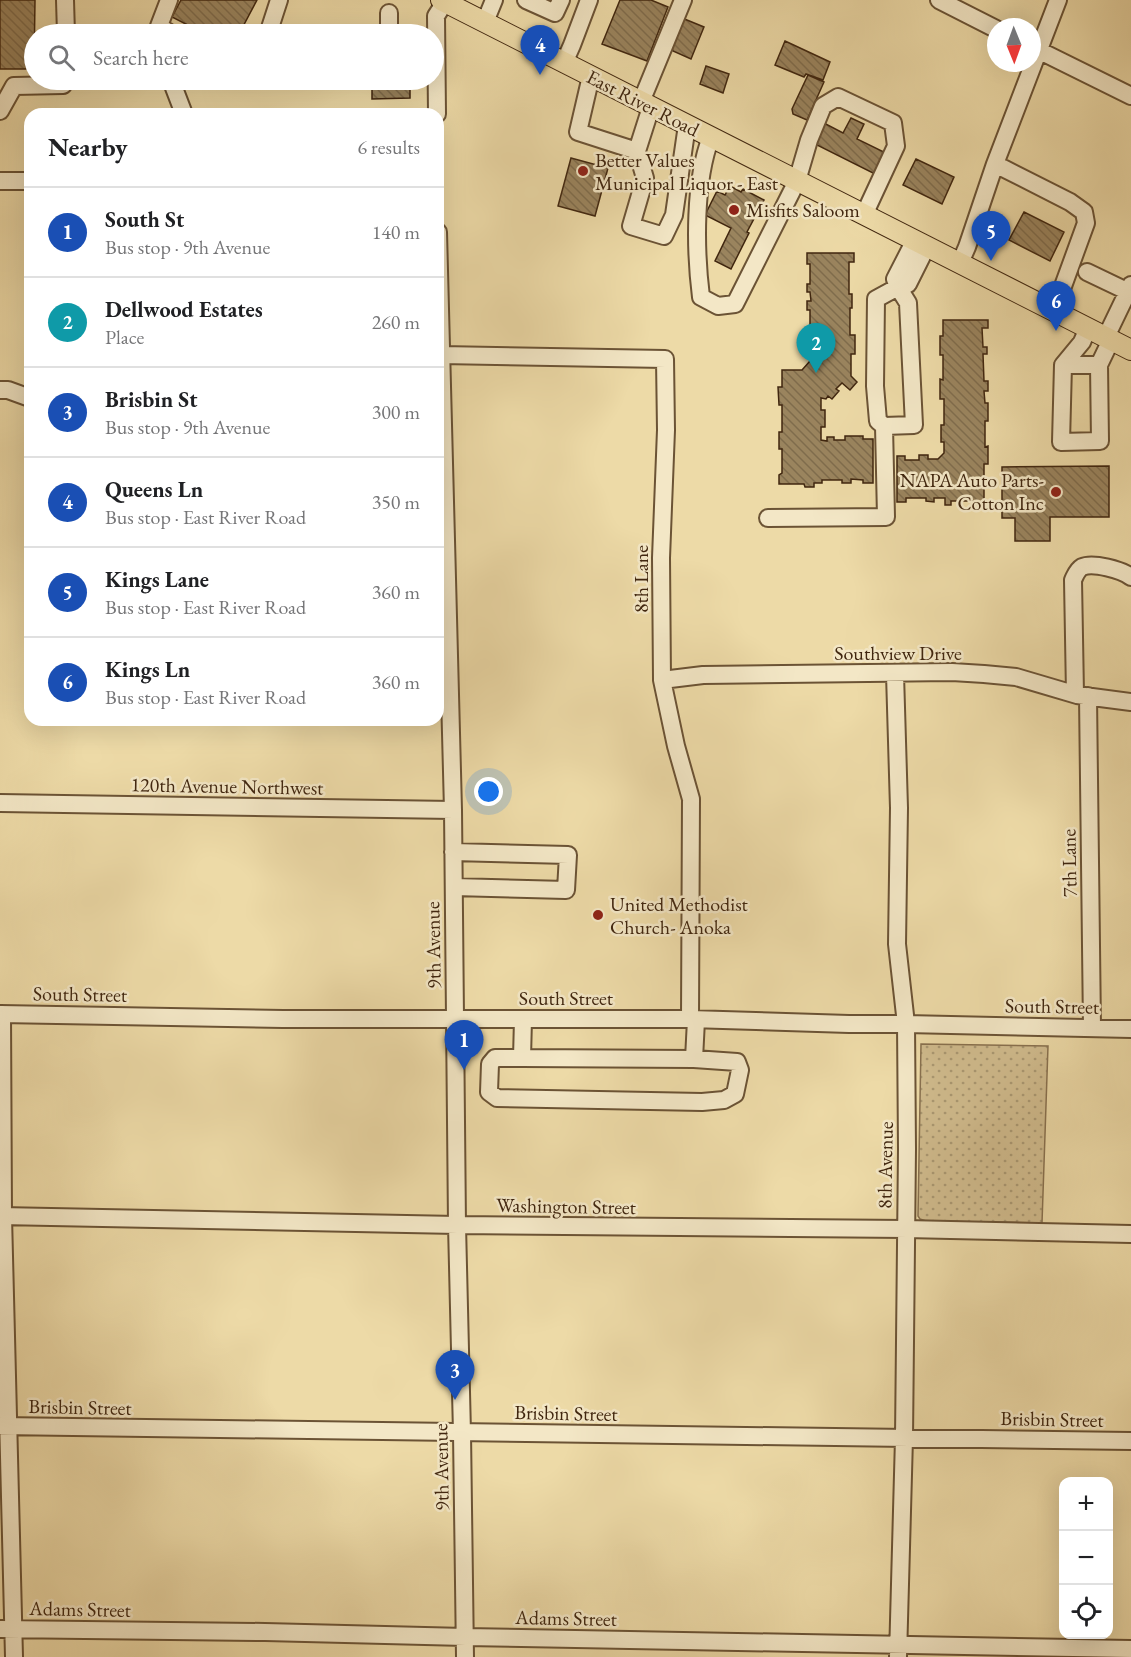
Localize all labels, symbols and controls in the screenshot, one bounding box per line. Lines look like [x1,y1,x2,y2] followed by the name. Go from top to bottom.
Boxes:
[987,18,1041,72] north arrow
[24,24,444,90] search box
[520,26,560,75] pin: 4
[45,41,78,74] icon: search
[93,43,188,72] text: Search here
[582,63,705,143] street label: East River Road
[48,130,128,164] text: Nearby
[357,134,420,160] text: 6 results
[595,147,779,196] place label: Better Values Municipal Liquor - East
[576,164,590,178] marker: Better Values Municipal Liquor - East
[746,197,860,223] place label: Misfits Saloom
[727,203,741,217] marker: Misfits Saloom
[105,205,184,234] text: South St
[972,212,1010,261] pin: 5
[62,219,73,245] text: 1
[372,219,420,245] text: 140 m
[105,234,270,260] text: Bus stop · 9th Avenue
[1036,282,1076,331] pin: 6
[105,295,263,324] text: Dellwood Estates
[62,309,73,335] text: 2
[372,309,420,335] text: 260 m
[105,324,144,350] text: Place
[796,324,836,373] pin: 2
[105,385,198,414] text: Brisbin St
[62,399,73,425] text: 3
[372,399,420,425] text: 300 m
[105,414,270,440] text: Bus stop · 9th Avenue
[900,467,1044,516] place label: NAPA Auto Parts- Cotton Inc
[105,475,203,504] text: Queens Ln
[1049,485,1063,499] marker: NAPA Auto Parts- Cotton Inc
[62,489,73,515] text: 4
[372,489,420,515] text: 350 m
[105,504,306,530] text: Bus stop · East River Road
[628,545,654,613] street label: 8th Lane
[105,565,209,594] text: Kings Lane
[62,579,73,605] text: 5
[372,579,420,605] text: 360 m
[105,594,306,620] text: Bus stop · East River Road
[834,640,962,666] street label: Southview Drive
[105,655,190,684] text: Kings Ln
[62,669,73,695] text: 6
[372,669,420,695] text: 360 m
[105,684,306,710] text: Bus stop · East River Road
[130,771,324,801] street label: 120th Avenue Northwest
[474,777,503,806] your location
[1055,828,1083,897] street label: 7th Lane
[610,891,749,940] place label: United Methodist Church- Anoka
[419,901,447,989] street label: 9th Avenue
[591,908,605,922] marker: United Methodist Church- Anoka
[33,980,128,1008] street label: South Street
[519,985,614,1011] street label: South Street
[1005,992,1100,1020] street label: South Street
[444,1020,484,1070] pin: 1
[871,1121,899,1209] street label: 8th Avenue
[496,1192,637,1220] street label: Washington Street
[436,1350,474,1400] pin: 3
[28,1393,133,1421] street label: Brisbin Street
[514,1399,619,1427] street label: Brisbin Street
[1000,1405,1105,1433] street label: Brisbin Street
[427,1423,455,1511] street label: 9th Avenue
[1059,1477,1113,1639] map controls
[1059,1477,1113,1531] button: +
[1059,1531,1113,1585] button: −
[1059,1585,1113,1639] button: locate
[28,1595,132,1623] street label: Adams Street
[514,1604,618,1632] street label: Adams Street

